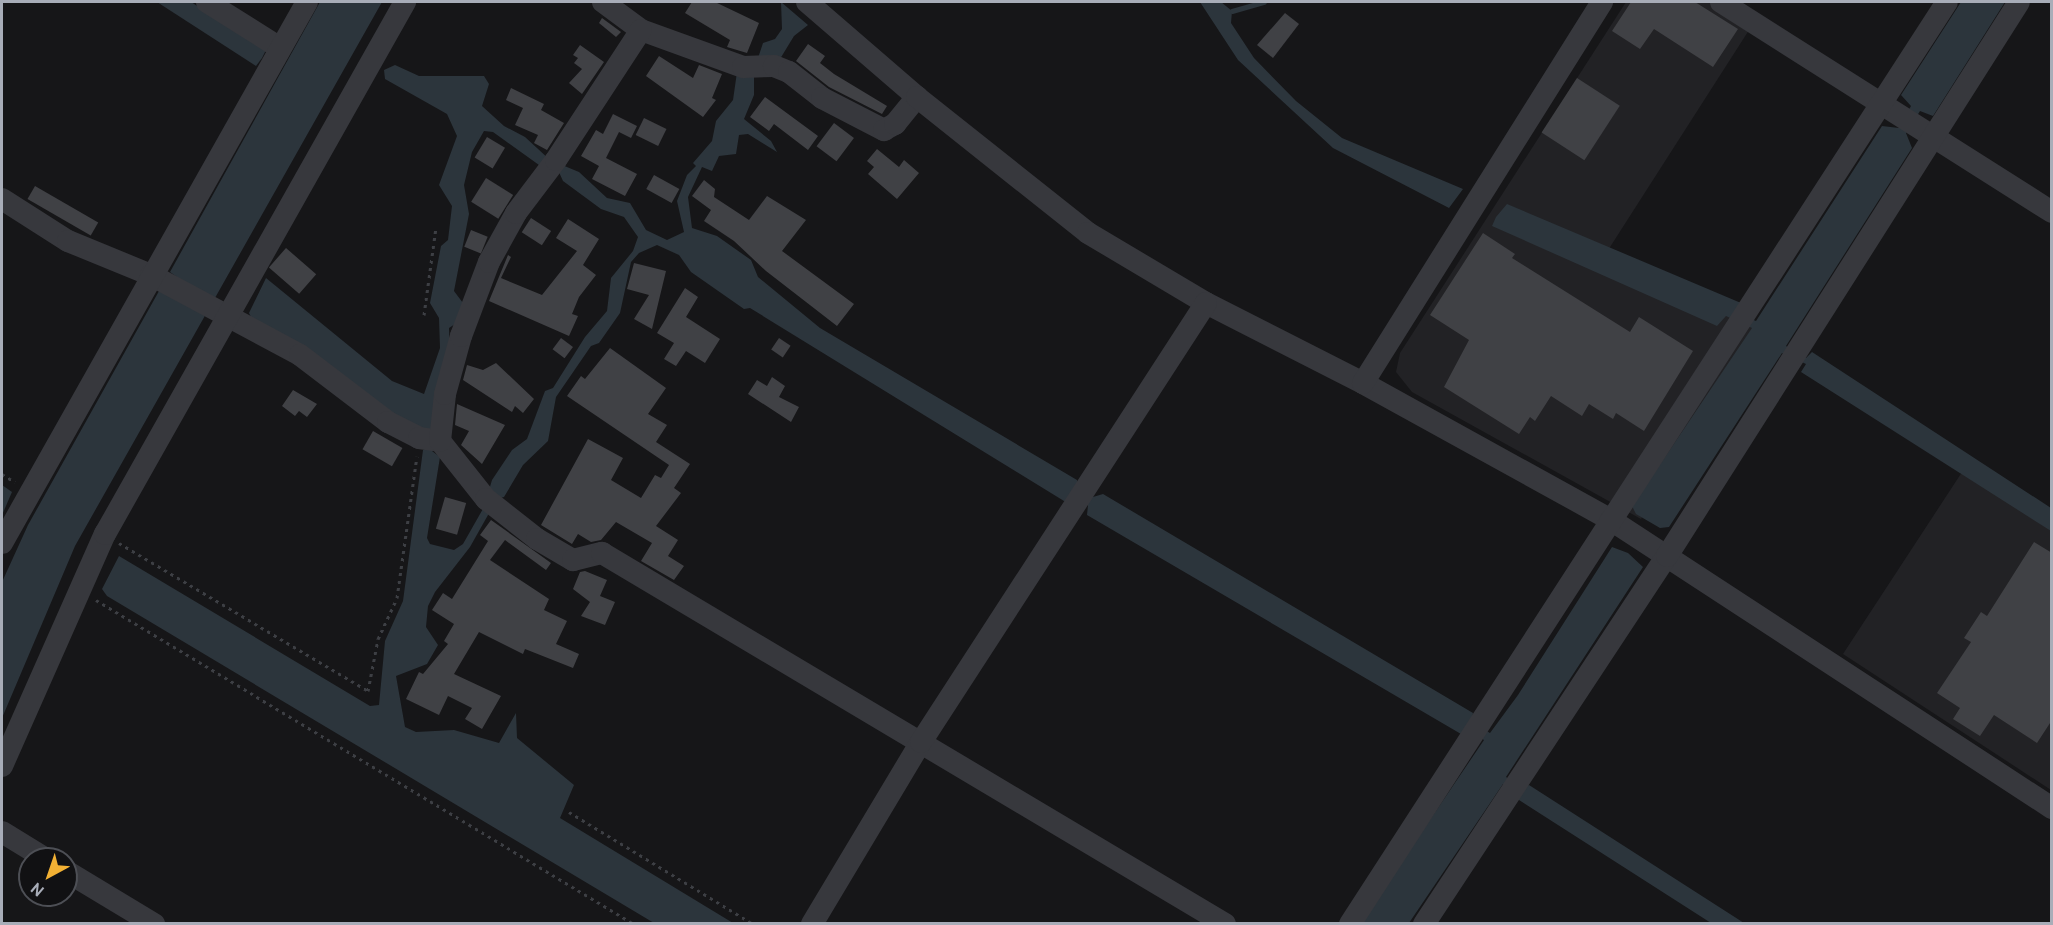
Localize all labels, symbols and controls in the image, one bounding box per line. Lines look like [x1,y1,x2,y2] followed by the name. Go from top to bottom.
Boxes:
[18,847,78,907] north arrow
[27,879,48,901] text: N

